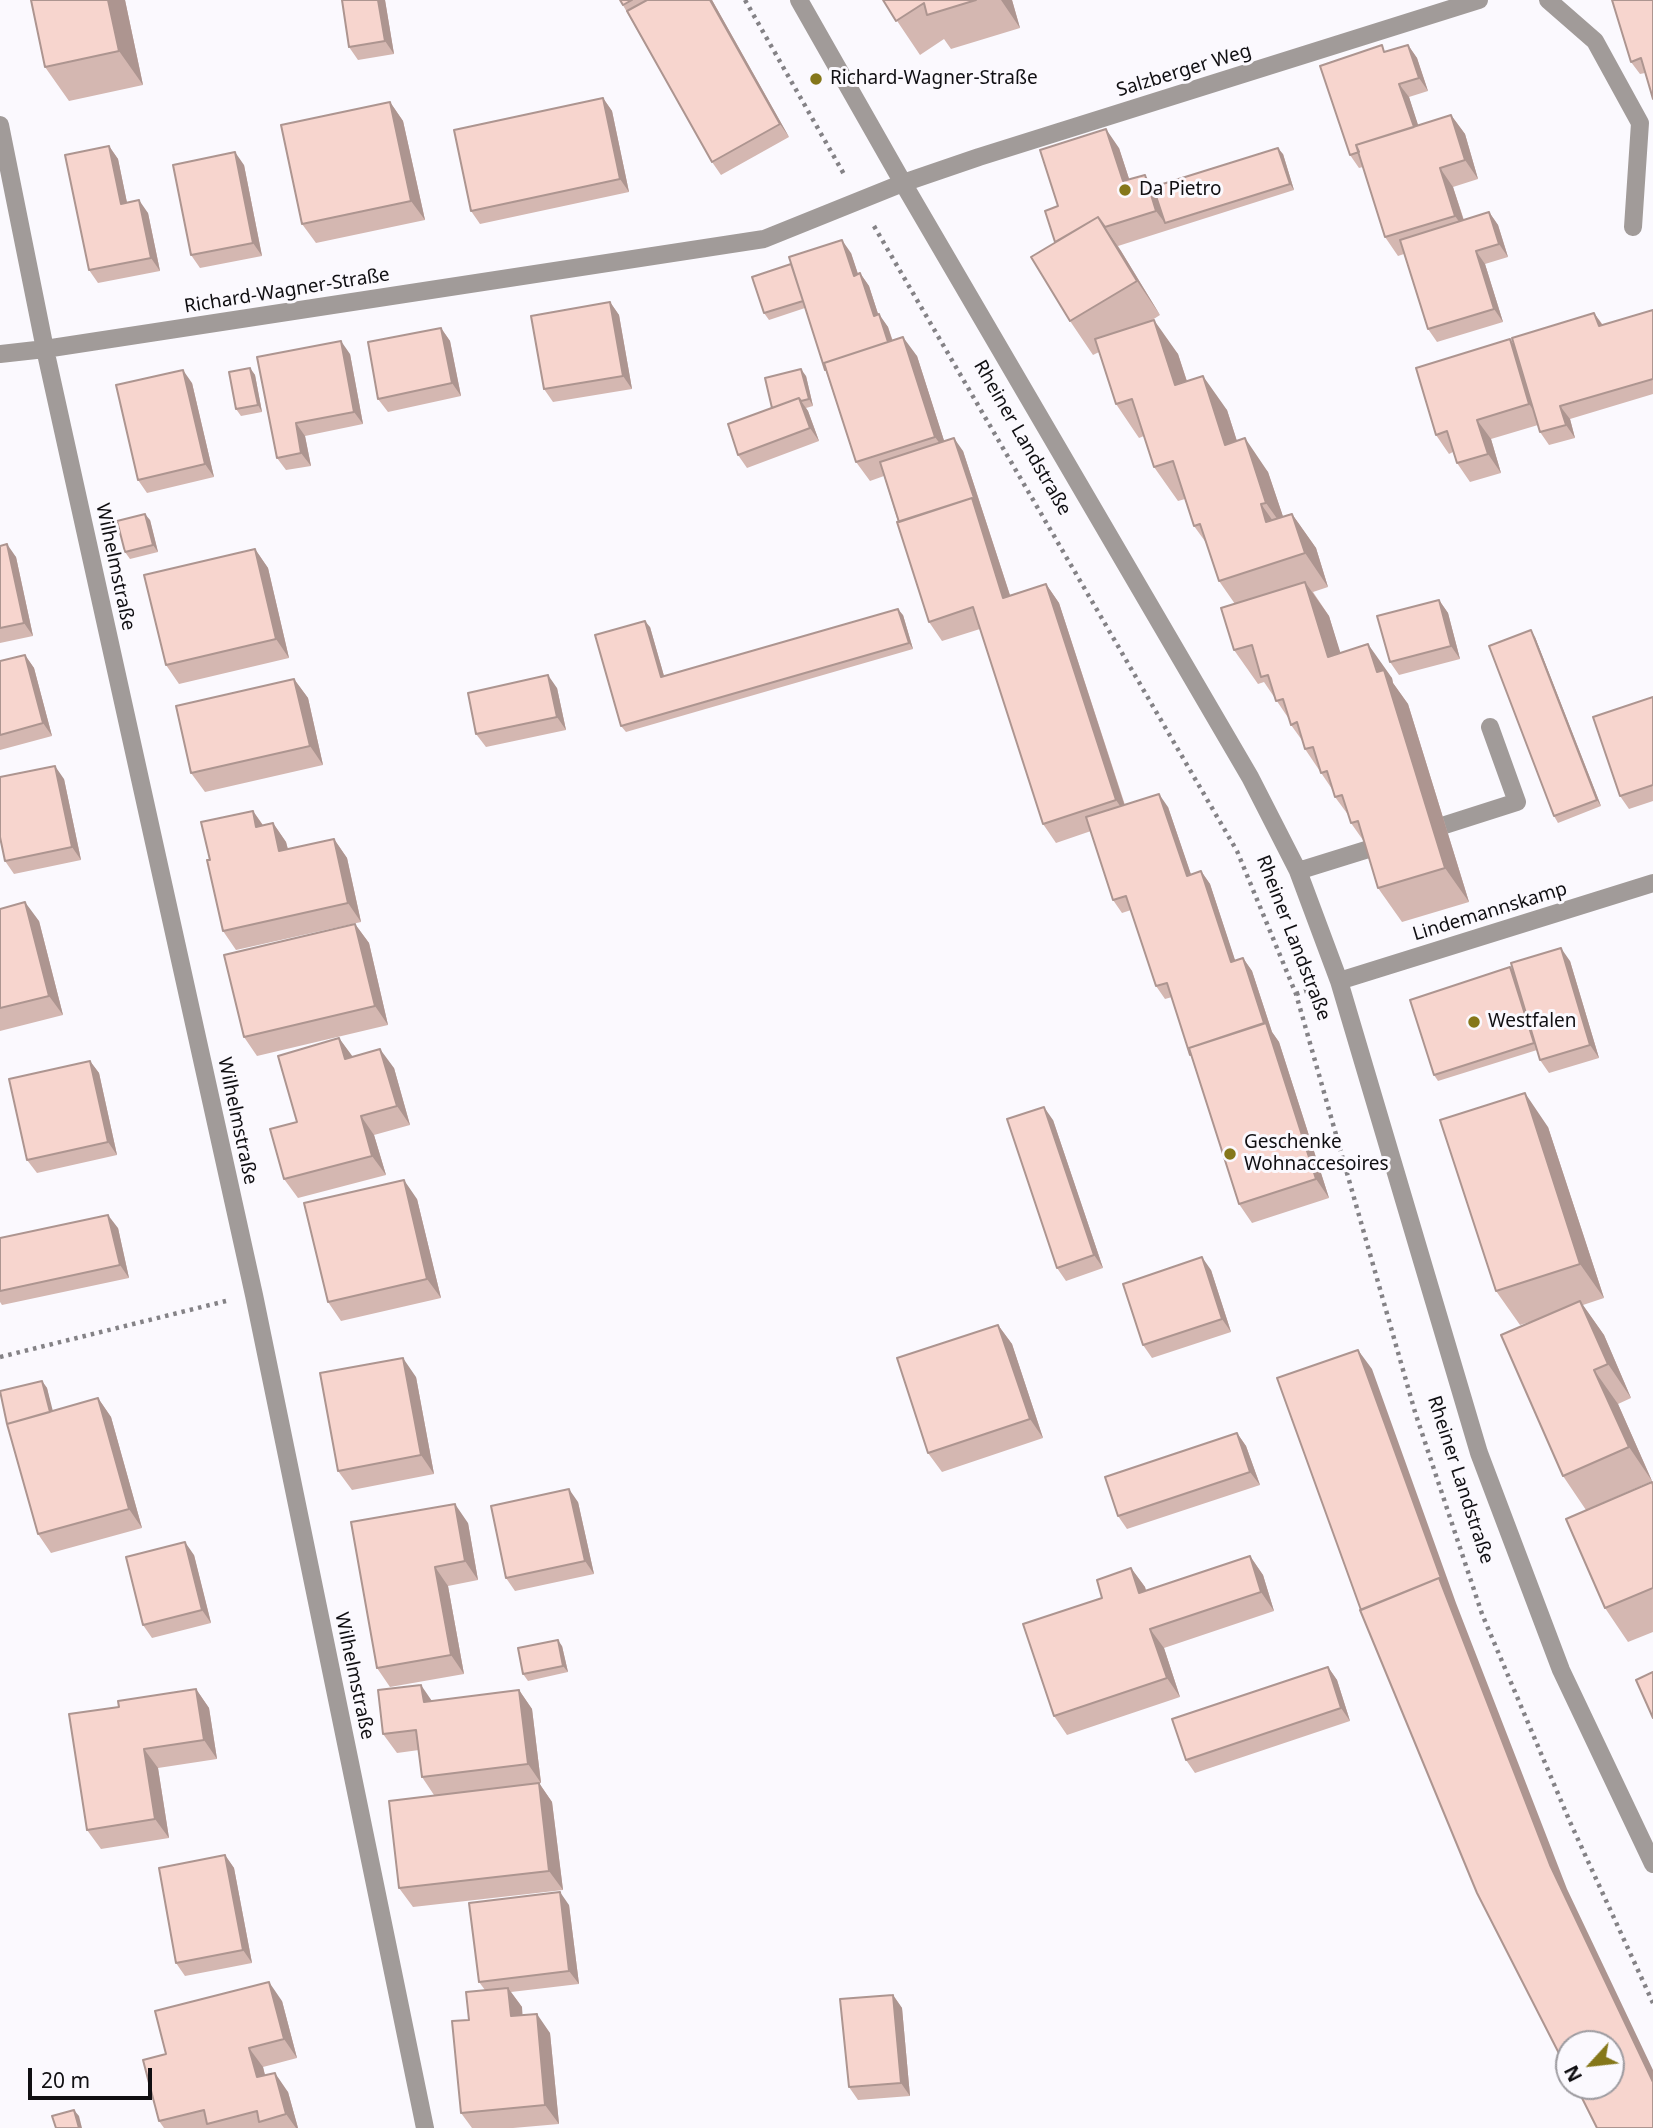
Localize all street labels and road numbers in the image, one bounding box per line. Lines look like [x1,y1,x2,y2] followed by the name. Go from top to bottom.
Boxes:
[1114,40,1254,102] street label: Salzberger Weg
[183,263,391,319] street label: Richard-Wagner-Straße
[968,356,1076,520] street label: Rheiner Landstraße
[90,501,140,633] street label: Wilhelmstraße
[1251,852,1335,1024] street label: Rheiner Landstraße
[1410,878,1570,946] street label: Lindemannskamp
[212,1055,262,1187] street label: Wilhelmstraße
[1422,1393,1498,1567] street label: Rheiner Landstraße
[329,1610,379,1742] street label: Wilhelmstraße

